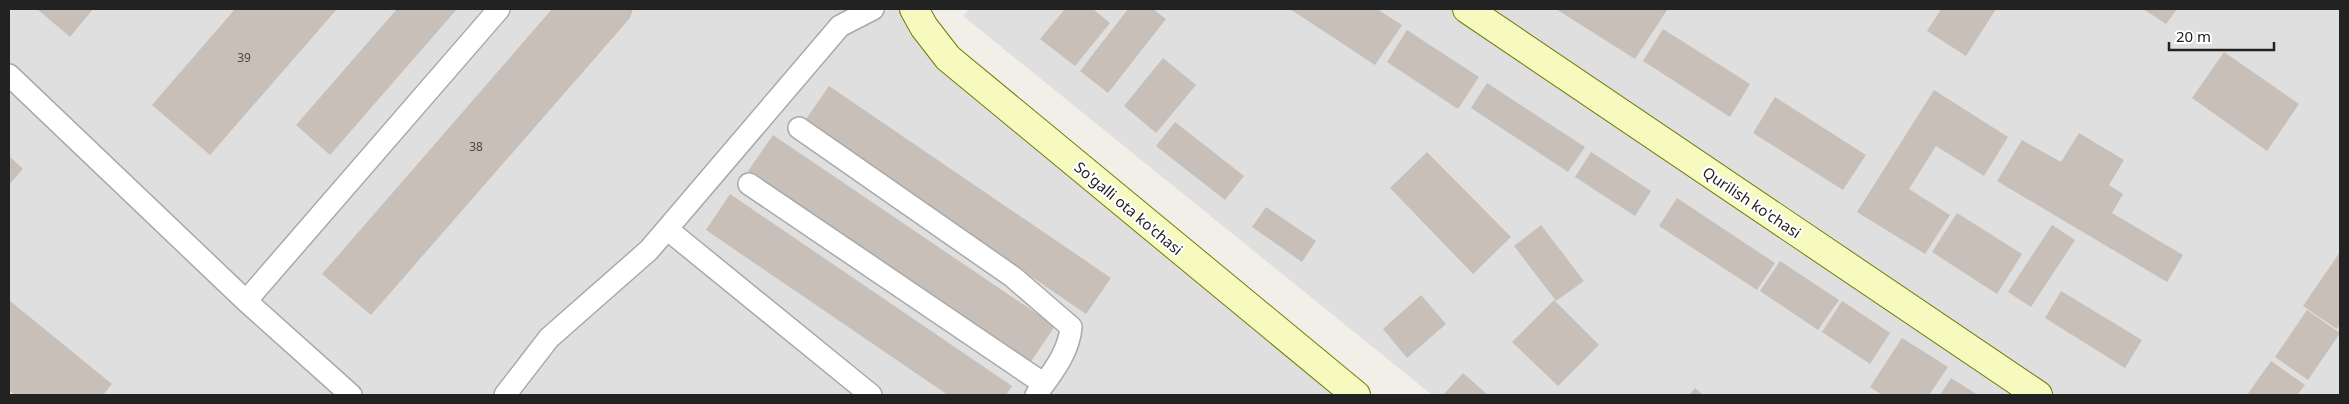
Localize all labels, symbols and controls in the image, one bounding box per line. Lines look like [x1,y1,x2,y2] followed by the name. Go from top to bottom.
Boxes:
[2169,20,2274,52] scale bar
[2176,26,2211,46] text: 20 m
[237,49,251,66] house number: 39
[469,138,483,155] house number: 38
[1071,157,1187,259] street label: So'galli ota ko'chasi
[1699,162,1805,242] street label: Qurilish ko'chasi

